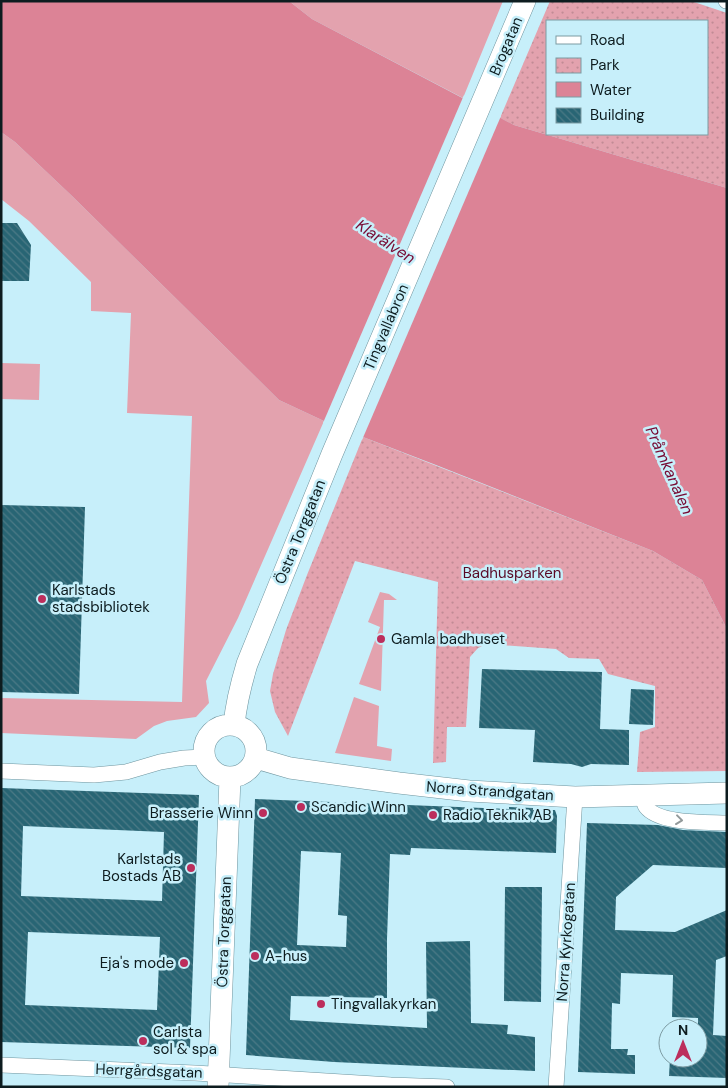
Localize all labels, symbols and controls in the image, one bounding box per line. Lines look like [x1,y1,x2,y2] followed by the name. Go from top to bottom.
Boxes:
[485,14,527,78] street label: Brogatan
[546,20,708,135] legend
[590,30,625,50] text: Road
[590,55,620,75] text: Park
[590,80,632,100] text: Water
[590,105,645,125] text: Building
[352,214,419,268] water label: Klarälven
[359,281,413,373] street label: Tingvallabron
[641,423,698,518] water label: Pråmkanalen
[270,477,330,587] street label: Östra Torggatan
[463,563,561,583] park label: Badhusparken
[52,580,150,617] place label: Karlstads stadsbibliotek
[36,593,48,605] marker: Karlstads stadsbibliotek
[391,629,505,649] place label: Gamla badhuset
[375,633,387,645] marker: Gamla badhuset
[426,777,554,805] street label: Norra Strandgatan
[311,797,406,817] place label: Scandic Winn
[295,801,307,813] marker: Scandic Winn
[150,803,253,823] place label: Brasserie Winn
[443,805,552,825] place label: Radio Teknik AB
[257,807,269,819] marker: Brasserie Winn
[427,809,439,821] marker: Radio Teknik AB
[675,814,683,825] one-way arrow
[102,849,181,886] place label: Karlstads Bostads AB
[185,862,197,874] marker: Karlstads Bostads AB
[212,876,236,988] street label: Östra Torggatan
[552,882,580,1002] street label: Norra Kyrkogatan
[265,946,307,966] place label: A-hus
[249,950,261,962] marker: A-hus
[100,953,174,973] place label: Eja's mode
[178,957,190,969] marker: Eja's mode
[331,994,436,1014] place label: Tingvallakyrkan
[315,998,327,1010] marker: Tingvallakyrkan
[658,1018,708,1068] north arrow
[678,1021,688,1039] text: N
[153,1022,217,1059] place label: Carlsta sol & spa
[137,1035,149,1047] marker: Carlsta sol & spa
[95,1059,203,1083] street label: Herrgårdsgatan

